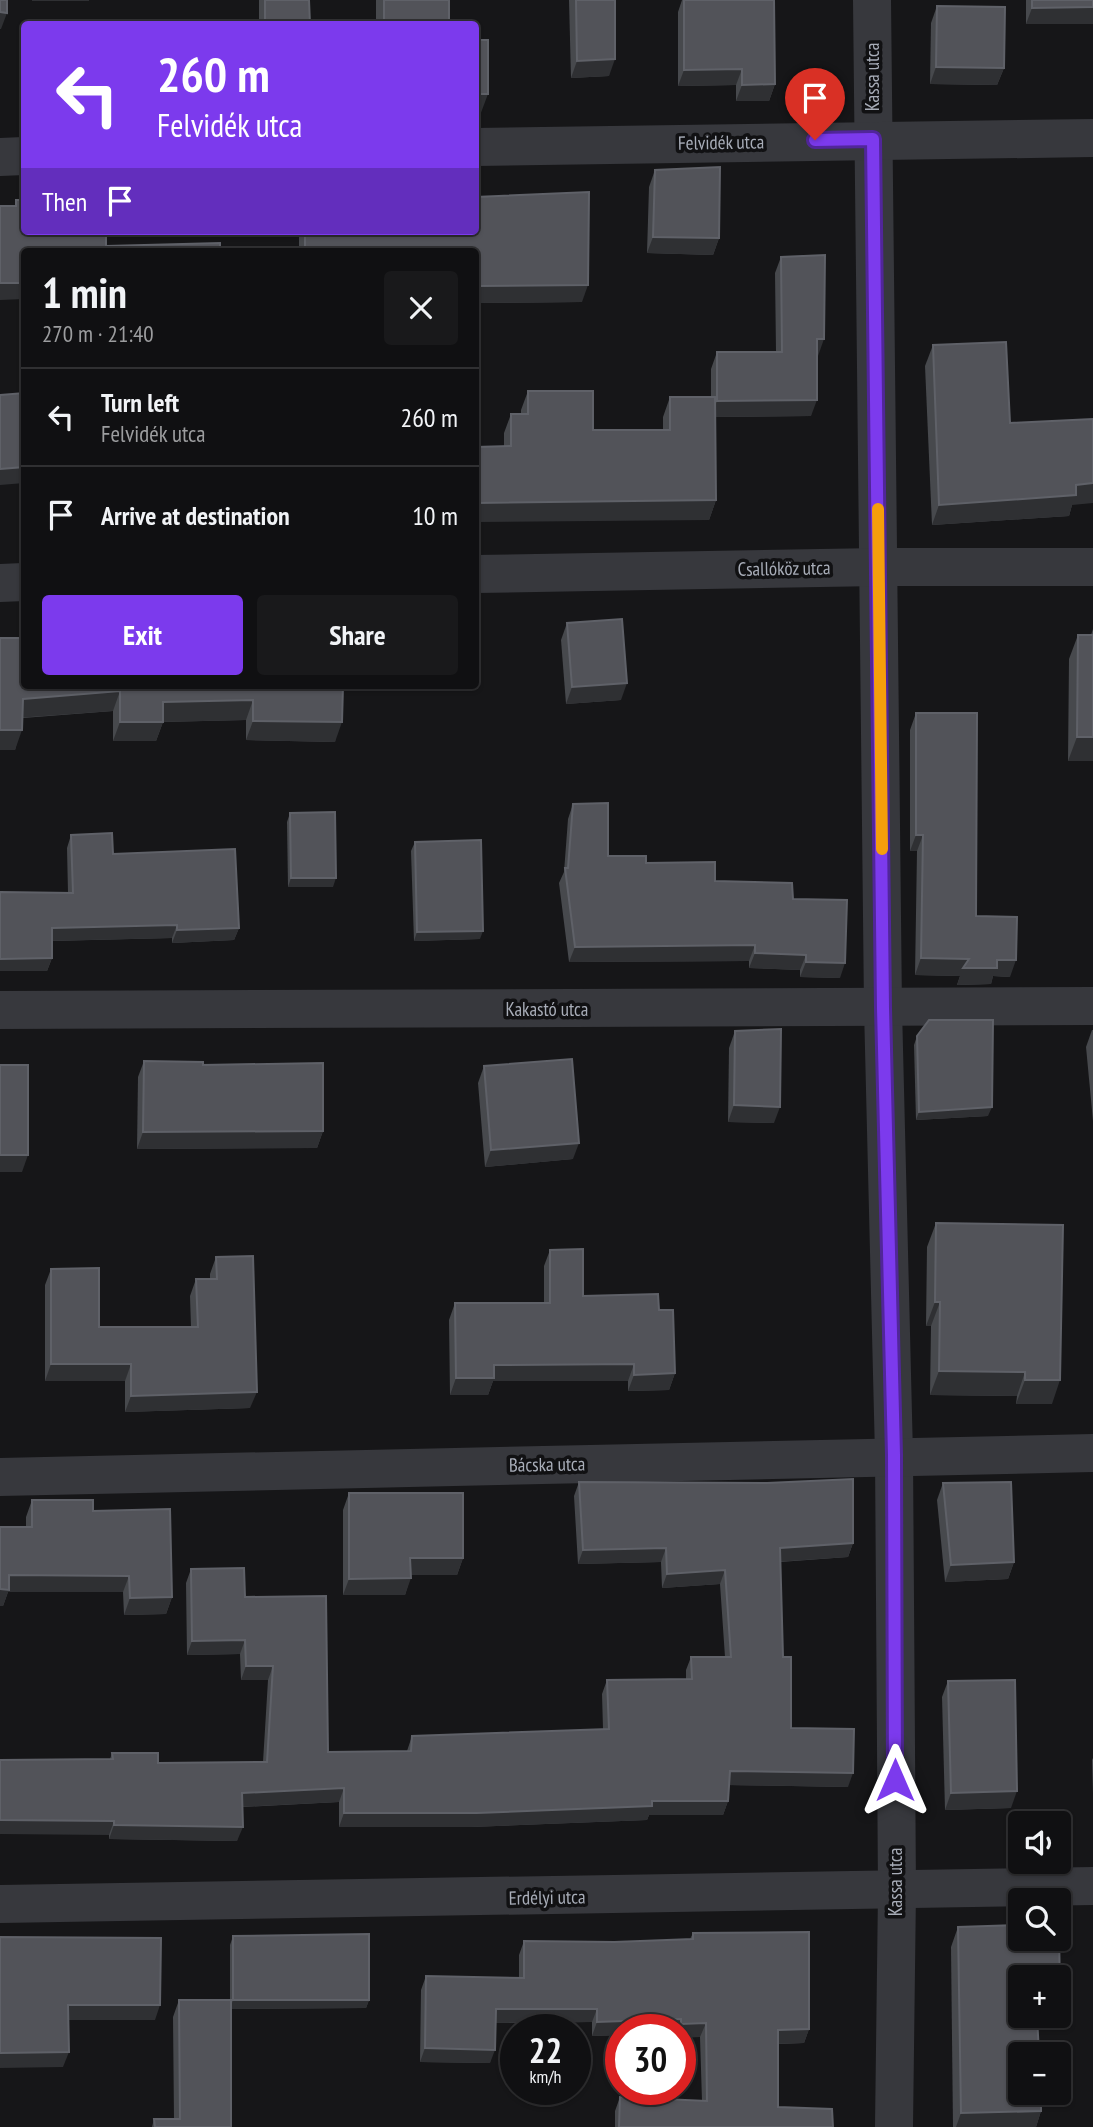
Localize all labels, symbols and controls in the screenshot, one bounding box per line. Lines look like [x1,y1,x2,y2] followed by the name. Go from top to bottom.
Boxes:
[157,42,270,106] text: 260 m
[860,43,884,111] street label: Kassa utca
[42,49,133,140] icon: left
[785,68,845,140] pin
[796,79,834,117] icon: arrive
[157,104,302,146] text: Felvidék utca
[678,129,764,155] street label: Felvidék utca
[101,182,139,220] icon: arrive
[42,185,87,218] text: Then
[42,265,127,320] text: 1 min
[384,271,458,345] button: close
[42,319,154,348] text: 270 m · 21:40
[101,386,179,419] text: Turn left
[42,398,80,436] icon: left
[400,401,458,434] text: 260 m
[101,419,206,448] text: Felvidék utca
[42,496,80,534] icon: arrive
[101,499,290,532] text: Arrive at destination
[412,499,458,532] text: 10 m
[737,555,831,581] street label: Csallóköz utca
[42,595,243,675] button: Exit
[257,595,458,675] button: Share
[506,997,588,1021] street label: Kakastó utca
[509,1451,585,1477] street label: Bácska utca
[858,1743,932,1817] position arrow
[1008,1811,1071,2105] map controls
[1008,1811,1071,1874] button: sound
[883,1848,907,1916] street label: Kassa utca
[508,1884,586,1910] street label: Erdélyi utca
[1008,1888,1071,1951] button: search
[1008,1965,1071,2028] button: +
[605,2014,696,2105] speed limit sign: 30
[529,2027,562,2073] text: 22
[1008,2042,1071,2105] button: −
[530,2065,561,2088] text: km/h

